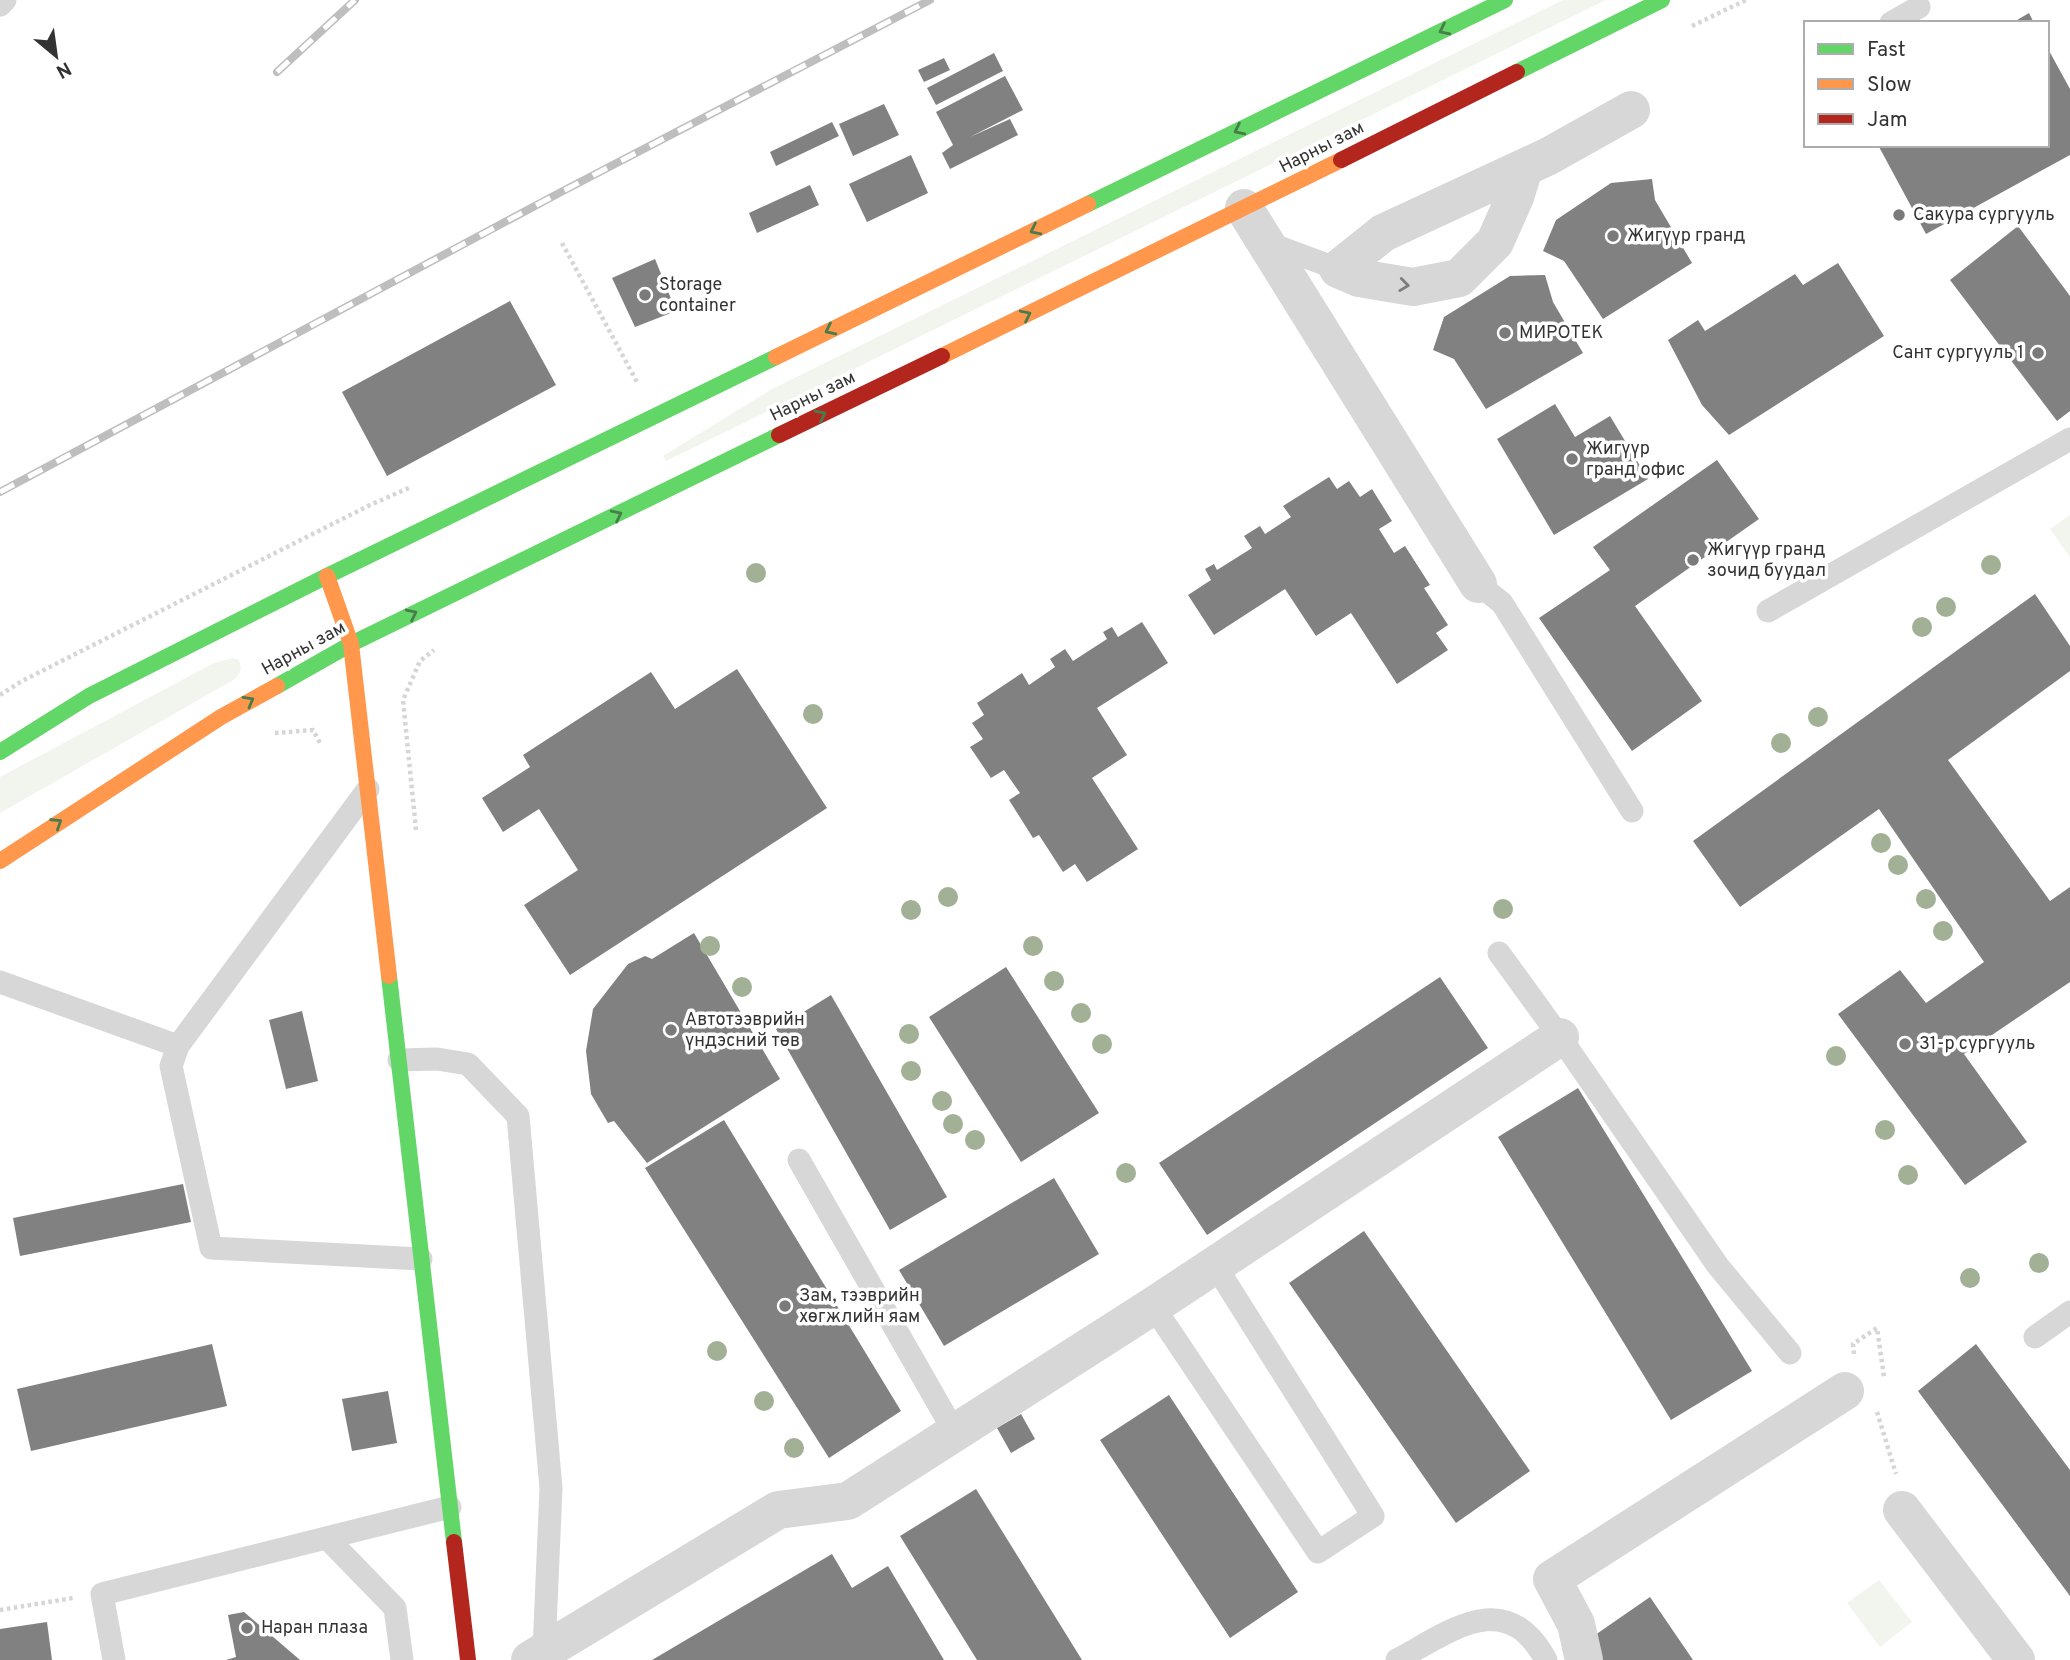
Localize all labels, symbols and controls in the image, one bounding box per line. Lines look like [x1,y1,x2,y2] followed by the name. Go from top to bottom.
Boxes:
[21,21,91,91] north arrow
[1804,21,2049,147] legend
[1439,22,1451,36] one-way arrow
[1867,37,1906,64] text: Fast
[51,55,75,83] text: N
[1867,72,1912,99] text: Slow
[1867,107,1908,134] text: Jam
[1276,117,1368,179] street label: Нарны зам
[1234,121,1246,135] one-way arrow
[1913,204,2055,227] place label: Сакура сургууль
[1891,207,1907,223] marker: Сакура сургууль
[1030,221,1042,235] one-way arrow
[1627,225,1745,248] place label: Жигүүр гранд
[1605,228,1621,244] marker: Жигүүр гранд
[659,274,736,318] place label: Storage container
[1398,278,1410,293] one-way arrow
[637,287,653,303] marker: Storage container
[1019,310,1031,324] one-way arrow
[825,321,837,335] one-way arrow
[1519,322,1603,345] place label: МИРОТЕК
[1497,325,1513,341] marker: МИРОТЕК
[1892,342,2024,365] place label: Сант сургууль 1
[2030,345,2046,361] marker: Сант сургууль 1
[766,366,860,428] street label: Нарны зам
[814,409,826,423] one-way arrow
[1586,438,1685,482] place label: Жигүүр гранд офис
[1564,451,1580,467] marker: Жигүүр гранд офис
[610,509,622,523] one-way arrow
[1707,539,1826,583] place label: Жигүүр гранд зочид буудал
[1685,552,1701,568] marker: Жигүүр гранд зочид буудал
[405,609,417,623] one-way arrow
[258,617,350,681] street label: Нарны зам
[241,696,254,709] one-way arrow
[49,819,62,832] one-way arrow
[685,1009,805,1053] place label: Автотээврийн үндэсний төв
[663,1022,679,1038] marker: Автотээврийн үндэсний төв
[1919,1033,2035,1056] place label: 31-р сургууль
[1897,1036,1913,1052] marker: 31-р сургууль
[799,1285,920,1329] place label: Зам, тээврийн хөгжлийн яам
[777,1298,793,1314] marker: Зам, тээврийн хөгжлийн яам
[261,1617,368,1640] place label: Наран плаза
[239,1620,255,1636] marker: Наран плаза

